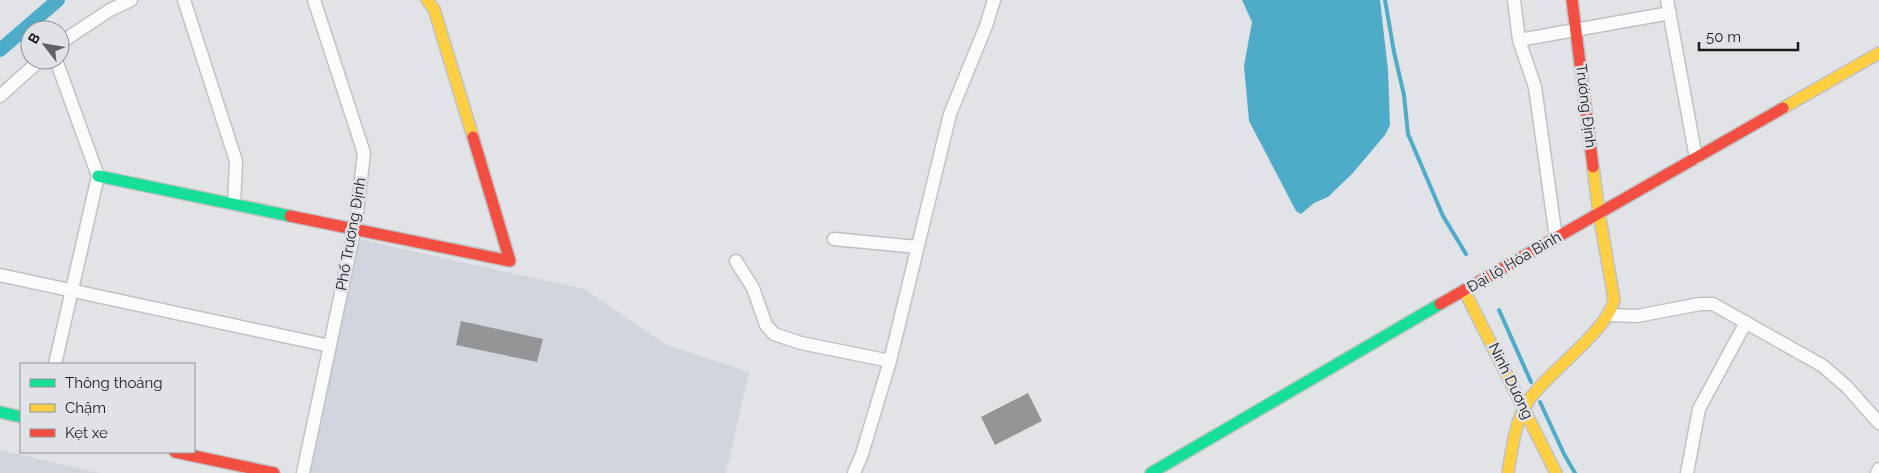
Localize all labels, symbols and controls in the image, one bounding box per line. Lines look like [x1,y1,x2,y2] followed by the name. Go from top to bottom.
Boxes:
[20,20,70,70] north arrow
[1699,20,1798,52] scale bar
[1706,28,1741,46] text: 50 m
[25,30,43,47] text: B
[1572,63,1600,149] street label: Trường Định
[332,176,370,292] street label: Phố Trương Định
[1464,228,1564,296] street label: Đại lộ Hòa Bình
[1485,340,1537,422] street label: Ninh Dương
[20,363,195,453] legend
[65,374,163,392] text: Thông thoáng
[65,399,106,417] text: Chậm
[65,424,108,442] text: Kẹt xe

